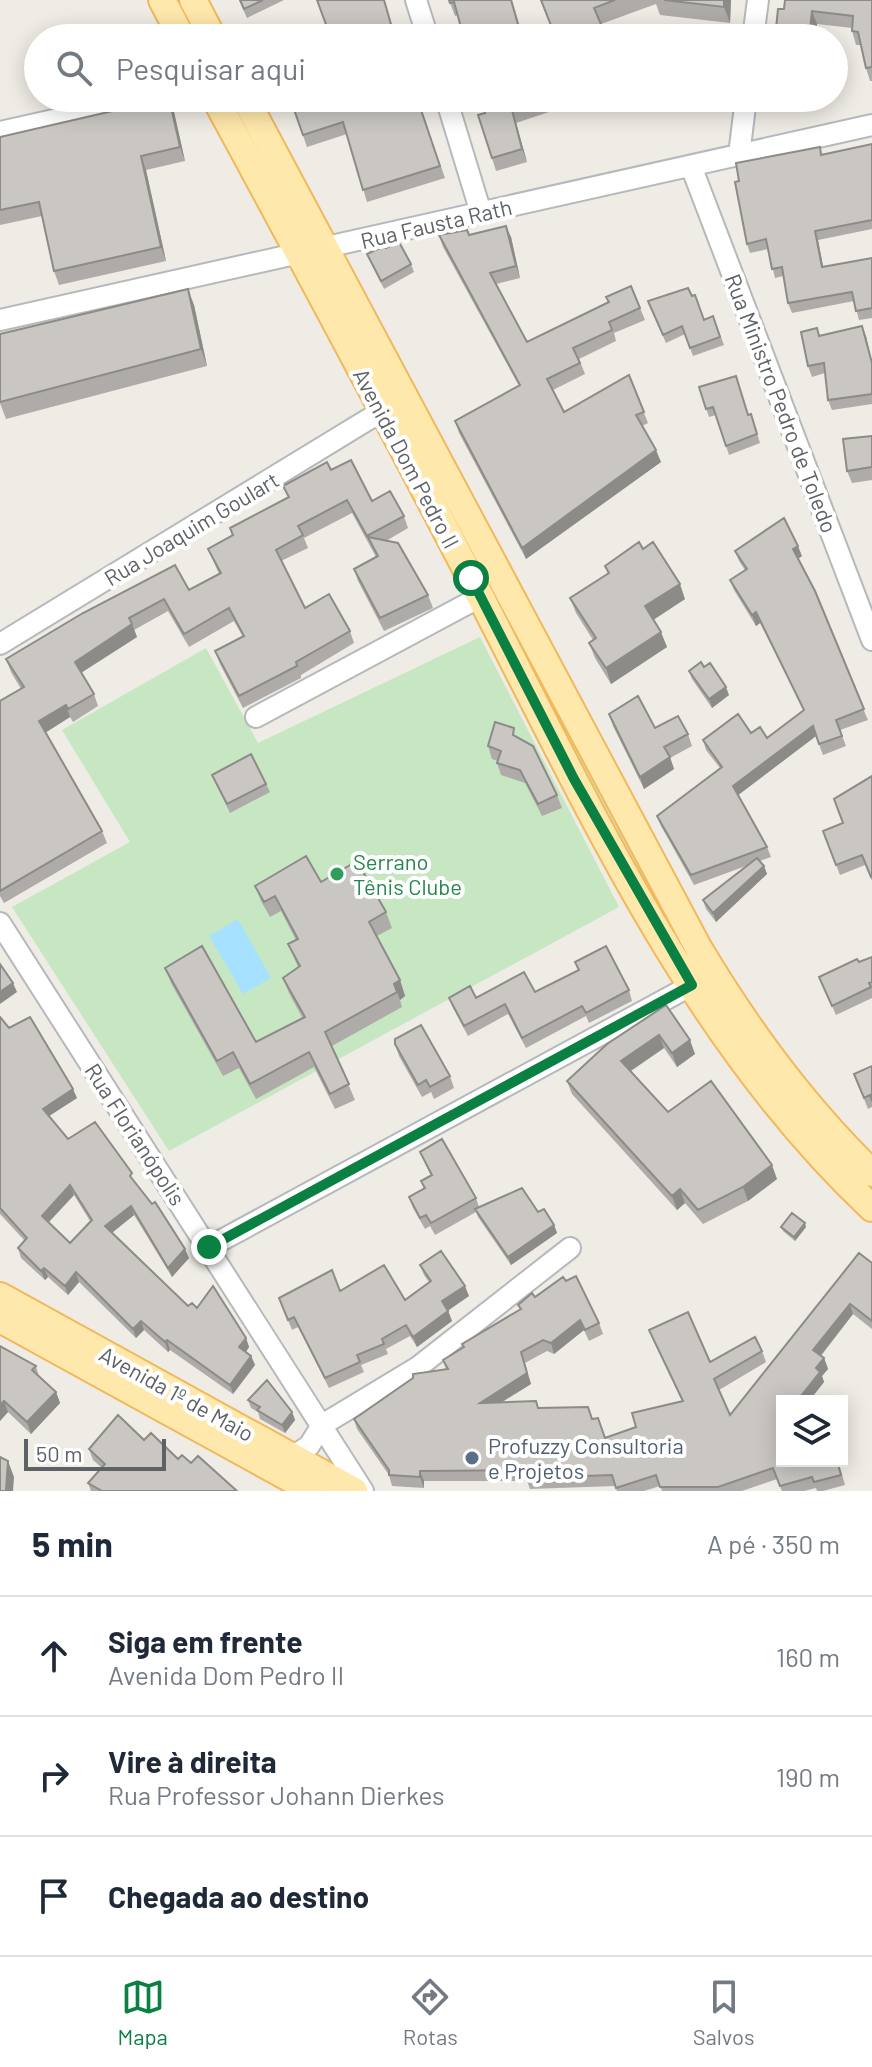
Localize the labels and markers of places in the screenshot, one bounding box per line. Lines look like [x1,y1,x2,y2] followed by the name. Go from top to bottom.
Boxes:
[353,848,462,899] place label: Serrano Tênis Clube
[328,865,346,883] marker: Serrano Tênis Clube
[488,1432,684,1483] place label: Profuzzy Consultoria e Projetos
[463,1449,481,1467] marker: Profuzzy Consultoria e Projetos

